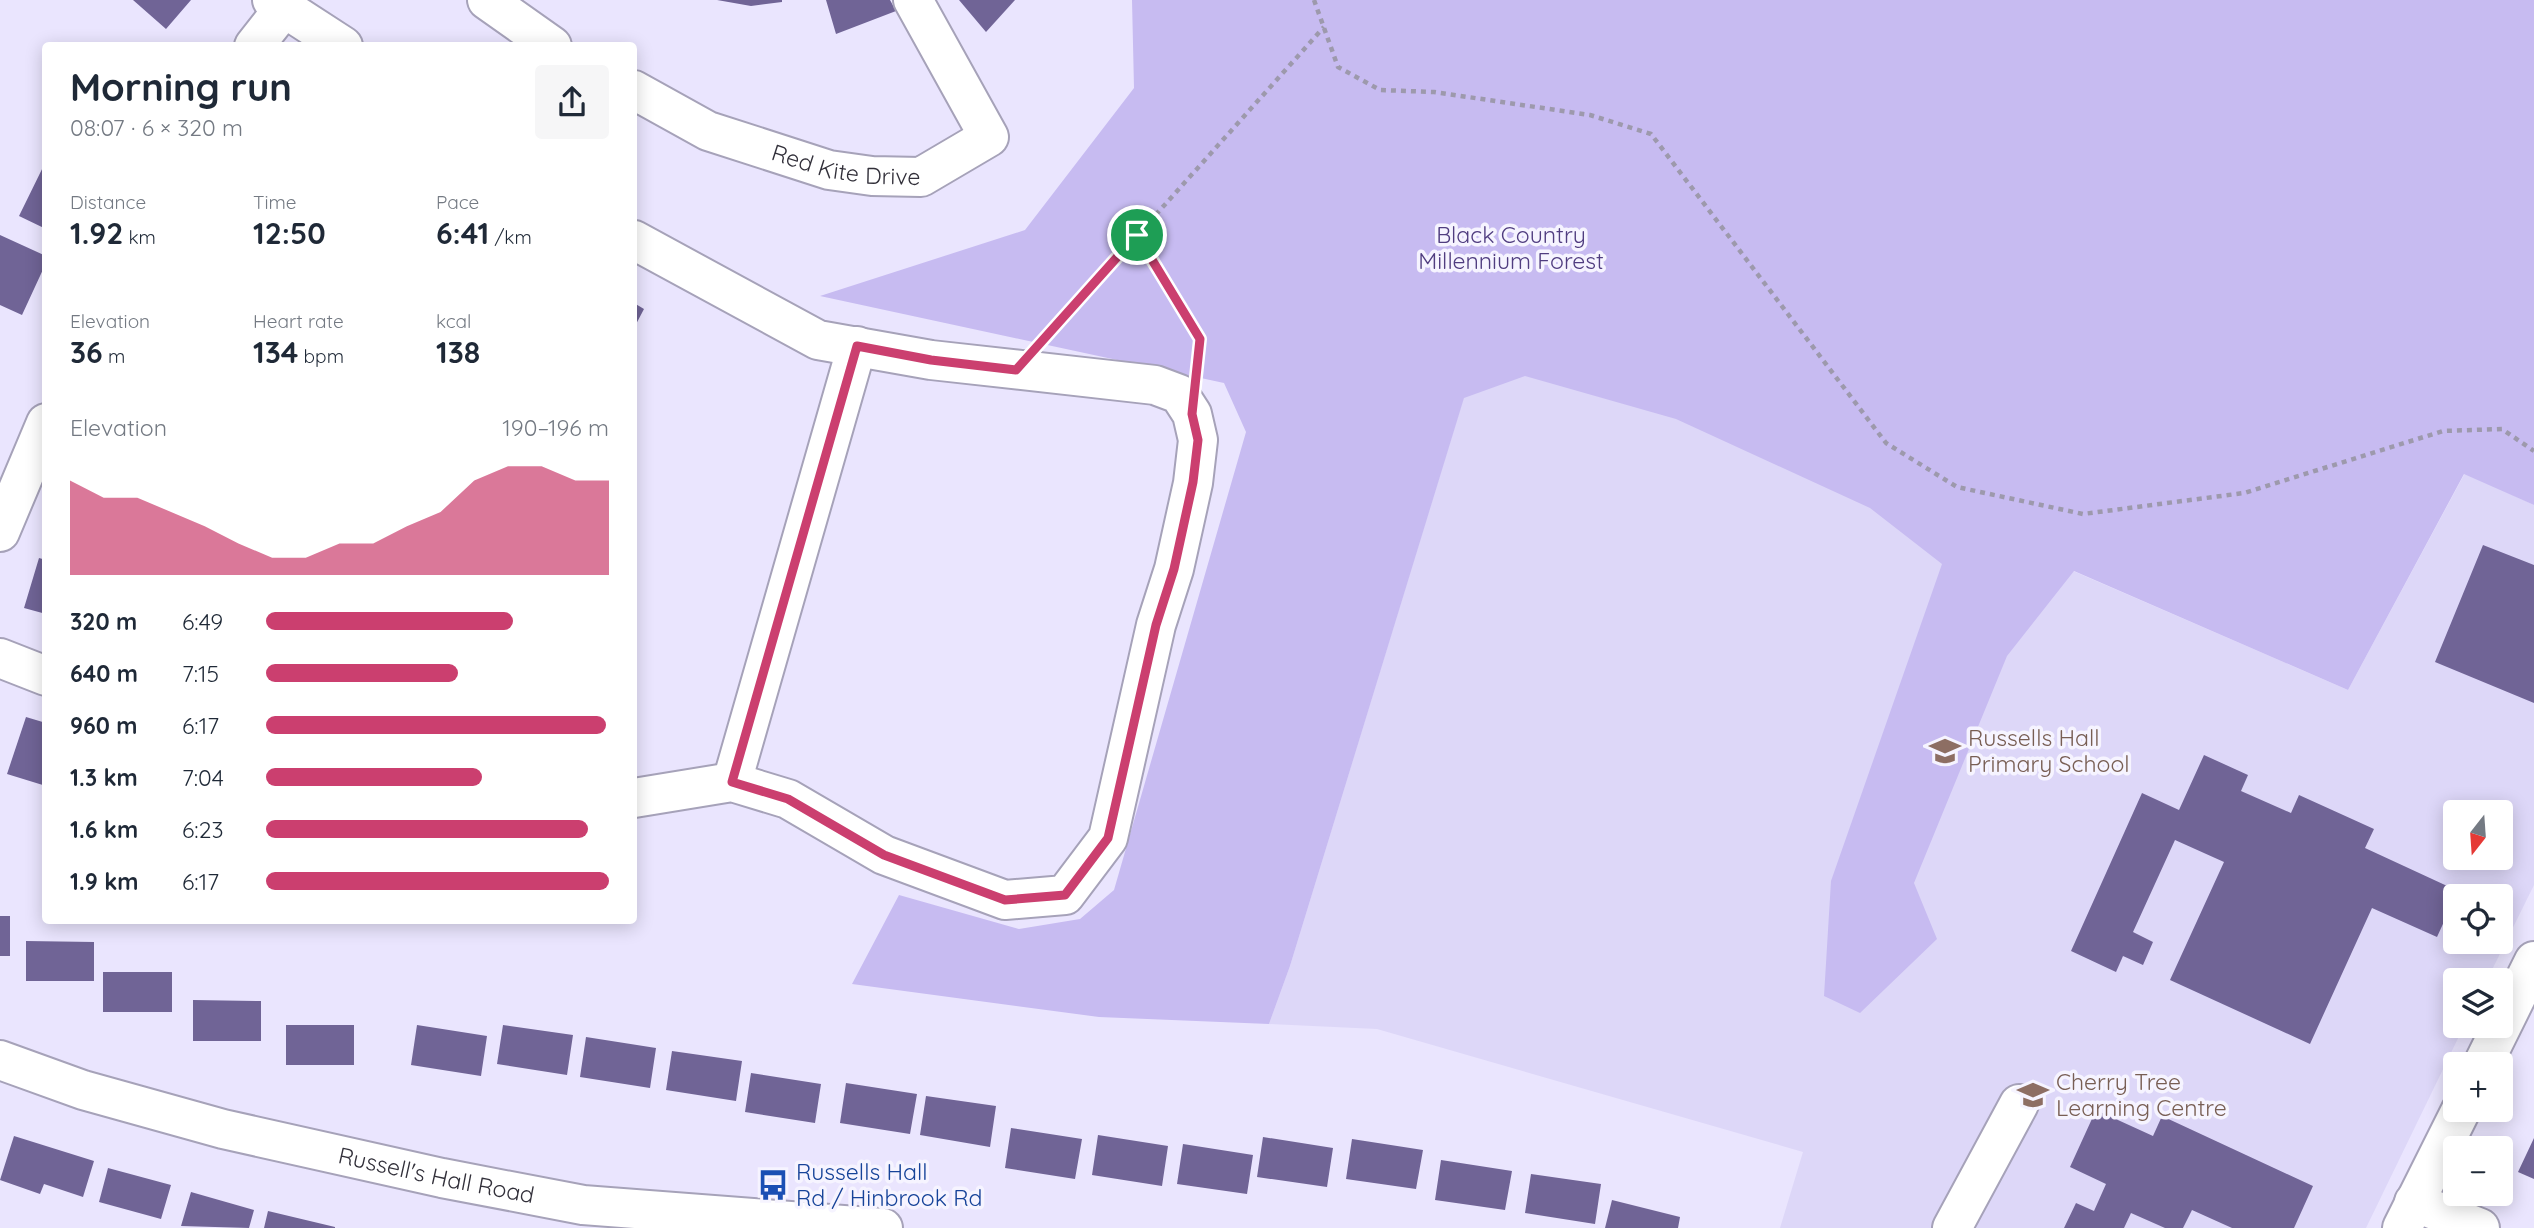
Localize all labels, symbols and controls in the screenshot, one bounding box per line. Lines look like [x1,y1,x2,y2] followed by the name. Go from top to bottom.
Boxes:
[70,63,292,111] text: Morning run
[535,65,609,139] button: share
[70,113,243,142] text: 08:07 · 6 × 320 m
[768,137,921,191] street label: Red Kite Drive
[70,190,146,214] text: Distance
[253,190,297,214] text: Time
[436,190,479,214] text: Pace
[1107,205,1167,265] pin
[70,214,123,252] text: 1.92
[253,214,326,252] text: 12:50
[436,214,489,252] text: 6:41
[1118,216,1156,254] icon: arrive
[1418,220,1604,275] park label: Black Country Millennium Forest
[123,225,156,249] text: km
[489,225,532,249] text: /km
[70,309,150,333] text: Elevation
[253,309,344,333] text: Heart rate
[436,309,471,333] text: kcal
[70,333,103,371] text: 36
[253,333,298,371] text: 134
[436,333,480,371] text: 138
[103,344,125,368] text: m
[298,344,344,368] text: bpm
[70,413,167,442] text: Elevation
[502,413,609,442] text: 190–196 m
[70,607,137,636] text: 320 m
[182,607,223,636] text: 6:49
[70,659,138,688] text: 640 m
[182,659,219,688] text: 7:15
[70,711,138,740] text: 960 m
[182,711,219,740] text: 6:17
[1968,723,2130,778] place label: Russells Hall Primary School
[1928,734,1962,768] school or university icon: Russells Hall Primary School
[70,763,138,792] text: 1.3 km
[182,763,224,792] text: 7:04
[2443,800,2513,870] north arrow
[2443,800,2513,1206] map controls
[70,815,138,844] text: 1.6 km
[182,815,223,844] text: 6:23
[70,867,138,896] text: 1.9 km
[182,867,219,896] text: 6:17
[2443,884,2513,954] button: locate
[2443,968,2513,1038] button: layers
[2443,1052,2513,1122] button: +
[2056,1067,2227,1122] place label: Cherry Tree Learning Centre
[2016,1078,2050,1112] school or university icon: Cherry Tree Learning Centre
[2443,1136,2513,1206] button: −
[336,1140,537,1209] street label: Russell's Hall Road
[796,1157,982,1212] place label: Russells Hall Rd / Hinbrook Rd
[756,1168,790,1202] bus stop icon: Russells Hall Rd / Hinbrook Rd

